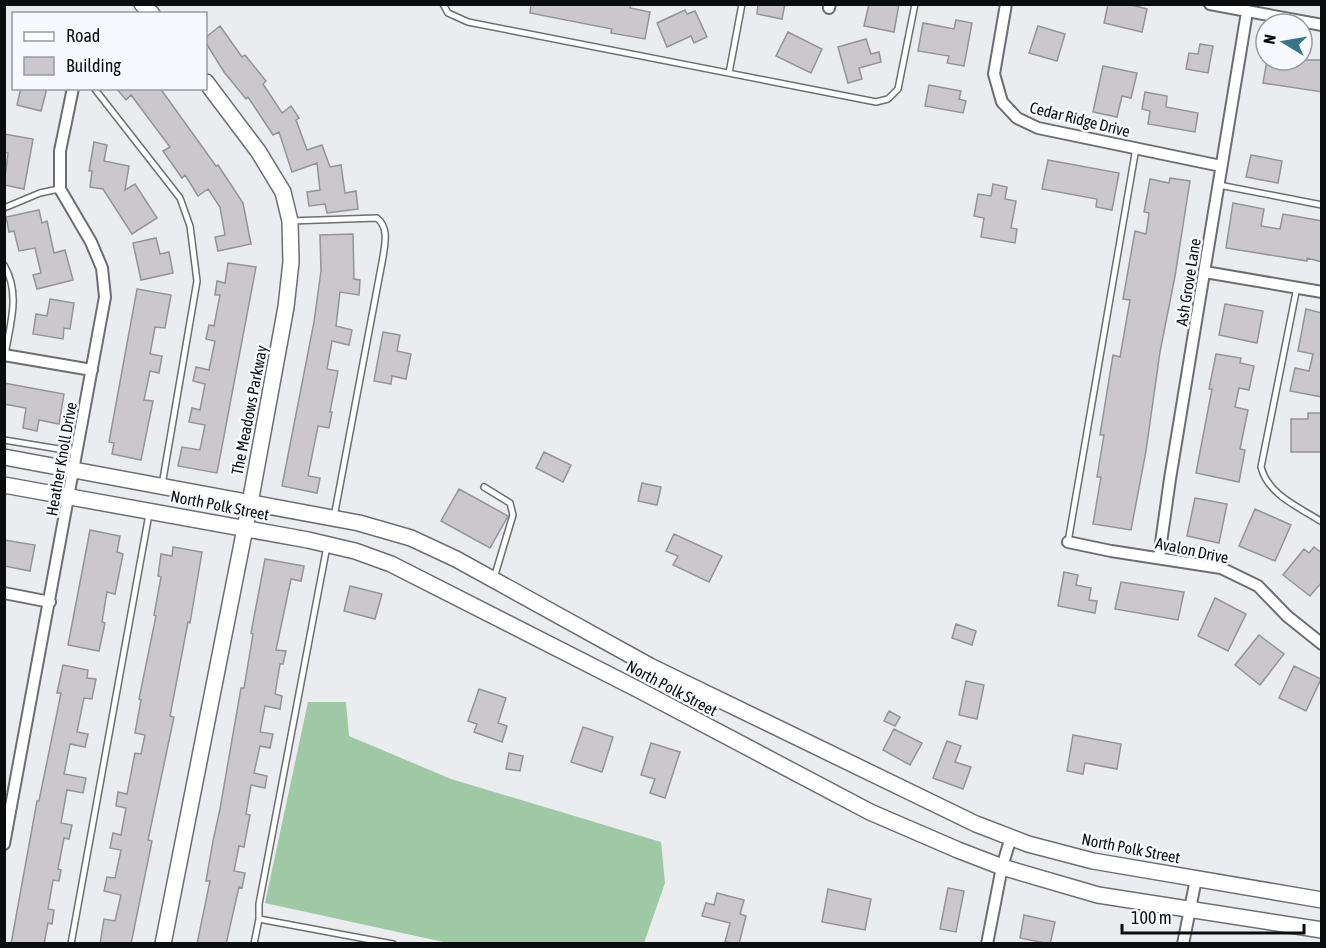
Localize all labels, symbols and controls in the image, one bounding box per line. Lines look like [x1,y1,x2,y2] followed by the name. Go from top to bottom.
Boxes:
[12,12,207,90] legend
[1254,12,1314,72] north arrow
[66,25,100,46] text: Road
[1260,33,1279,45] text: N
[66,55,121,76] text: Building
[1028,98,1132,141] street label: Cedar Ridge Drive
[1172,237,1204,327] street label: Ash Grove Lane
[228,343,271,477] street label: The Meadows Parkway
[42,401,80,517] street label: Heather Knoll Drive
[169,487,271,523] street label: North Polk Street
[1154,533,1230,567] street label: Avalon Drive
[624,657,721,720] street label: North Polk Street
[1080,830,1182,866] street label: North Polk Street
[1122,897,1304,935] scale bar
[1131,907,1172,928] text: 100 m

